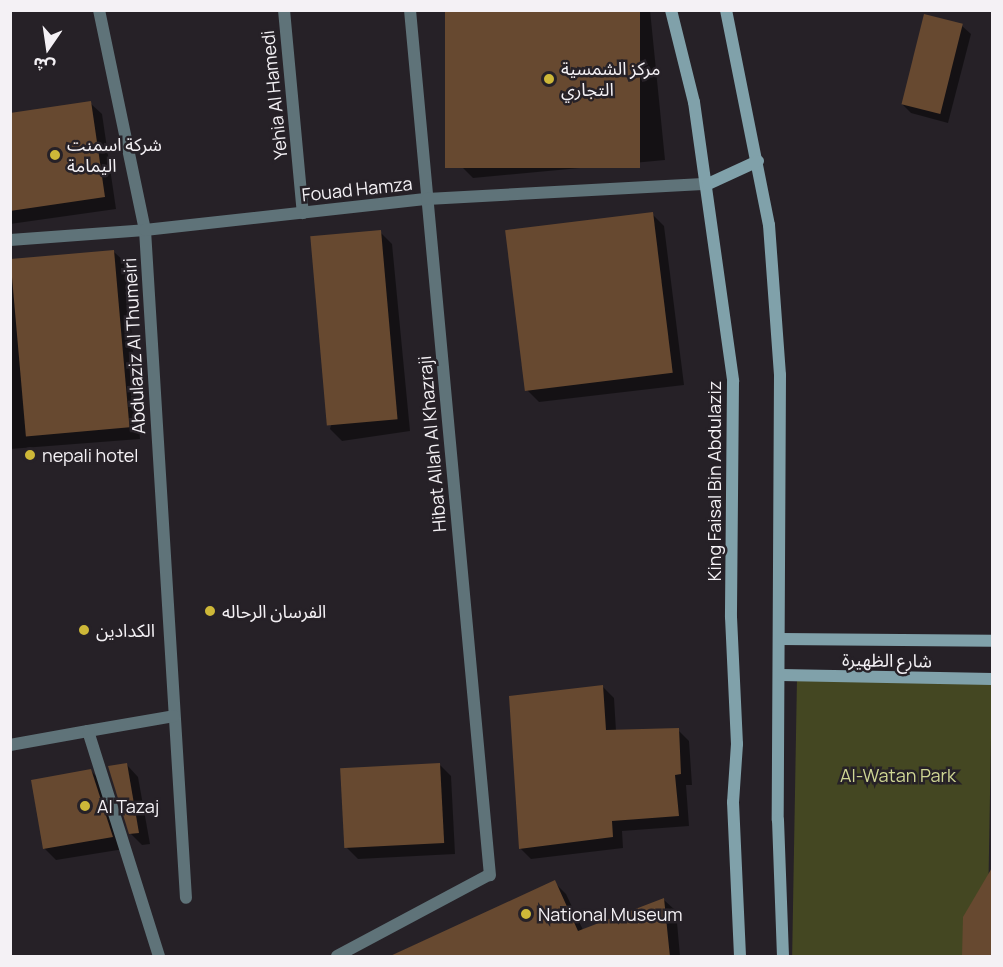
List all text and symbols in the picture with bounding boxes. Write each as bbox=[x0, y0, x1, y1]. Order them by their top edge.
north arrow bbox=[18, 18, 78, 78]
street label: Yehia Al Hamedi bbox=[256, 29, 292, 161]
text: ش bbox=[31, 52, 57, 79]
place label: مركز الشمسية التجاري bbox=[561, 58, 660, 100]
marker: مركز الشمسية التجاري bbox=[542, 72, 556, 86]
place label: شركة اسمنت اليمامة bbox=[67, 134, 162, 176]
marker: شركة اسمنت اليمامة bbox=[48, 148, 62, 162]
street label: Fouad Hamza bbox=[301, 172, 413, 206]
street label: Abdulaziz Al Thumeiri bbox=[119, 257, 149, 435]
street label: Hibat Allah Al Khazraji bbox=[414, 355, 450, 533]
street label: King Faisal Bin Abdulaziz bbox=[703, 381, 725, 581]
place label: nepali hotel bbox=[42, 444, 138, 466]
marker: nepali hotel bbox=[23, 448, 37, 462]
place label: الفرسان الرحاله bbox=[222, 600, 326, 622]
marker: الفرسان الرحاله bbox=[203, 604, 217, 618]
place label: الكدادين bbox=[96, 619, 155, 641]
marker: الكدادين bbox=[77, 623, 91, 637]
street label: شارع الظهيرة bbox=[842, 648, 932, 672]
park label: Al-Watan Park bbox=[840, 764, 956, 786]
place label: Al Tazaj bbox=[97, 795, 159, 817]
marker: Al Tazaj bbox=[78, 799, 92, 813]
place label: National Museum bbox=[538, 903, 683, 925]
marker: National Museum bbox=[519, 907, 533, 921]

